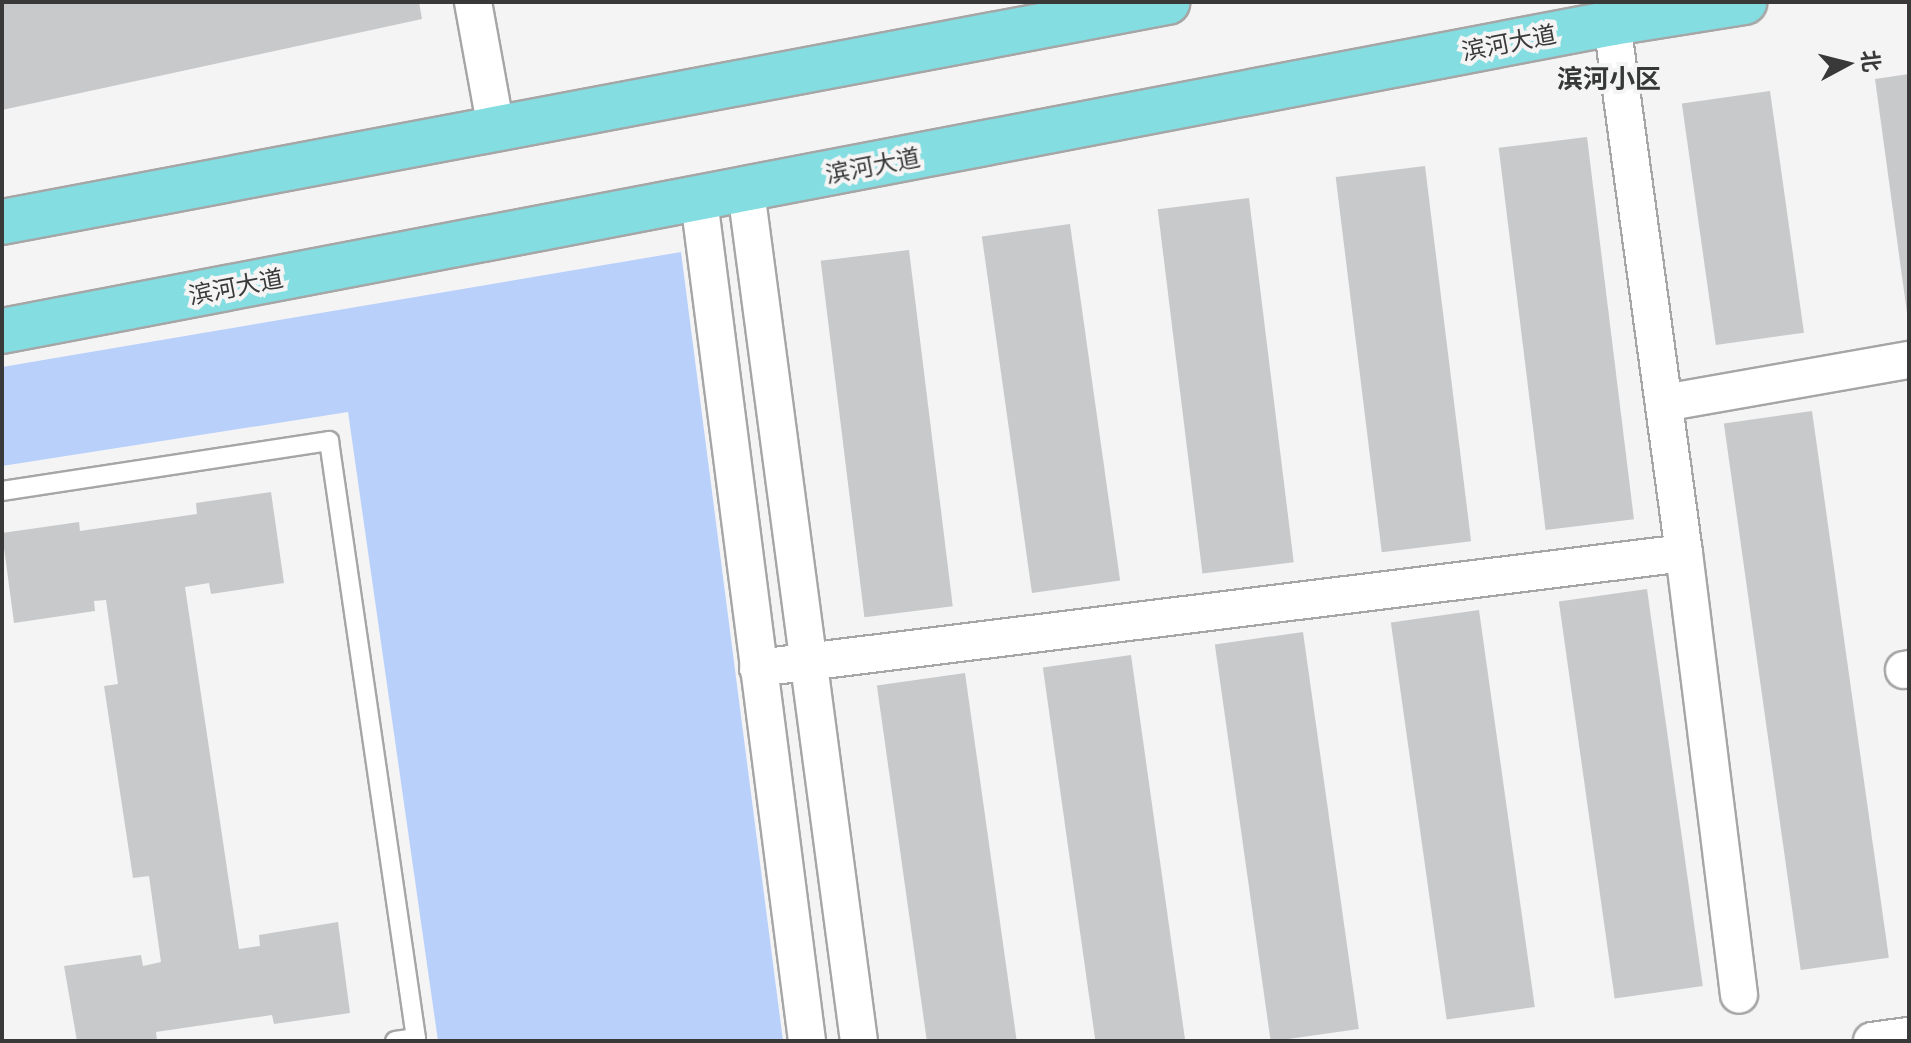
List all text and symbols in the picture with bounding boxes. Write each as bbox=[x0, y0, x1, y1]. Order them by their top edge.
street label: 滨河大道 bbox=[1459, 20, 1559, 66]
north arrow bbox=[1807, 24, 1887, 104]
text: 北 bbox=[1857, 49, 1885, 74]
district label: 滨河小区 bbox=[1557, 63, 1661, 95]
street label: 滨河大道 bbox=[823, 143, 923, 189]
street label: 滨河大道 bbox=[186, 264, 286, 310]

